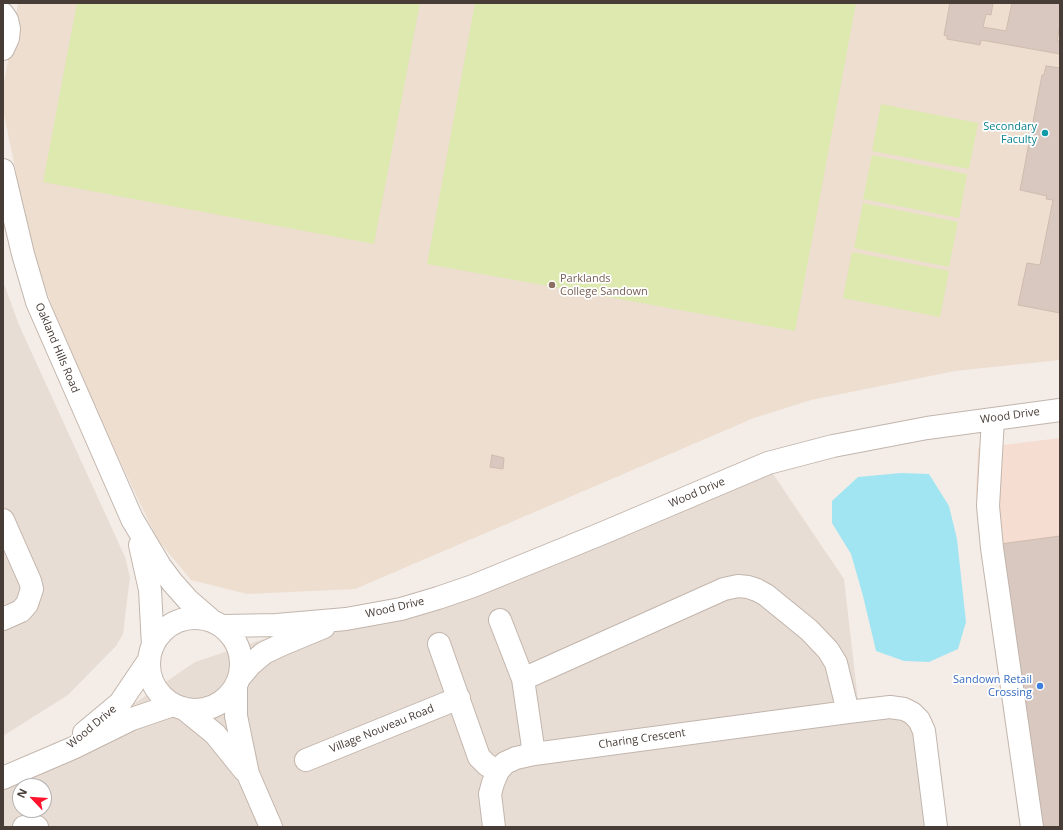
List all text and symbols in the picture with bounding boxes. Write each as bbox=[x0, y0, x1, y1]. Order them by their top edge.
place label: Secondary Faculty bbox=[983, 120, 1037, 146]
marker: Secondary Faculty bbox=[1040, 128, 1050, 138]
place label: Parklands College Sandown bbox=[560, 272, 648, 298]
marker: Parklands College Sandown bbox=[547, 280, 557, 290]
street label: Oakland Hills Road bbox=[32, 301, 82, 395]
street label: Wood Drive bbox=[979, 405, 1041, 427]
street label: Wood Drive bbox=[667, 475, 727, 511]
street label: Wood Drive bbox=[364, 595, 426, 621]
place label: Sandown Retail Crossing bbox=[953, 673, 1032, 699]
marker: Sandown Retail Crossing bbox=[1035, 681, 1045, 691]
street label: Village Nouveau Road bbox=[328, 702, 436, 756]
street label: Wood Drive bbox=[65, 703, 119, 751]
street label: Charing Crescent bbox=[598, 726, 686, 752]
north arrow bbox=[12, 778, 52, 818]
text: N bbox=[13, 786, 30, 800]

